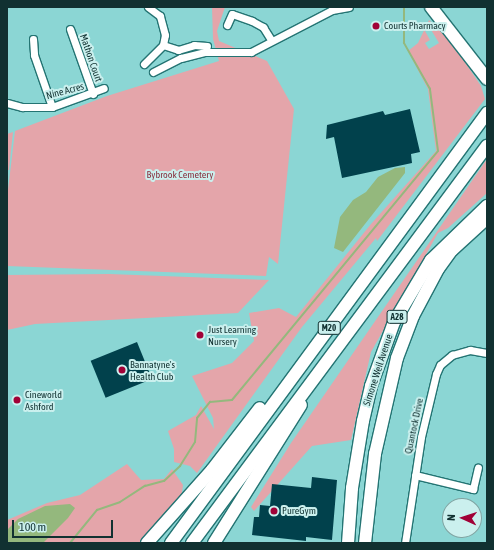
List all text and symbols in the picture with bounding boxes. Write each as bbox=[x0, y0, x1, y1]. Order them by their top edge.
place label: Courts Pharmacy bbox=[384, 20, 446, 32]
marker: Courts Pharmacy bbox=[371, 21, 381, 31]
street label: Mathon Court bbox=[77, 33, 105, 83]
street label: Nine Acres bbox=[45, 80, 85, 102]
park label: Bybrook Cemetery bbox=[147, 169, 213, 181]
road number: A28 bbox=[386, 310, 408, 324]
road number: M20 bbox=[317, 321, 341, 335]
place label: Just Learning Nursery bbox=[208, 323, 256, 346]
marker: Just Learning Nursery bbox=[195, 330, 205, 340]
street label: Simone Weil Avenue bbox=[361, 333, 395, 407]
place label: Bannatyne's Health Club bbox=[130, 358, 175, 382]
marker: Bannatyne's Health Club bbox=[117, 365, 127, 375]
place label: Cineworld Ashford bbox=[25, 388, 62, 412]
marker: Cineworld Ashford bbox=[12, 395, 22, 405]
street label: Quantock Drive bbox=[402, 397, 426, 455]
north arrow bbox=[442, 498, 482, 538]
place label: PureGym bbox=[282, 505, 316, 517]
marker: PureGym bbox=[269, 506, 279, 516]
scale bar bbox=[14, 512, 115, 538]
text: N bbox=[445, 514, 457, 521]
text: 100 m bbox=[19, 520, 46, 534]

